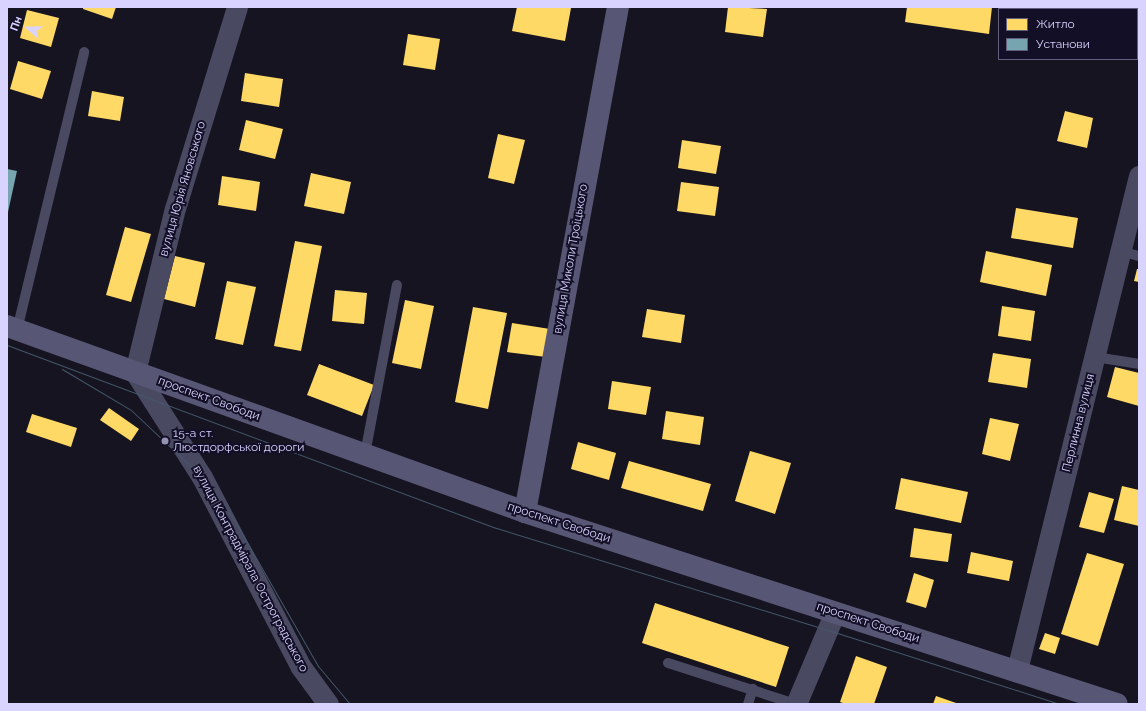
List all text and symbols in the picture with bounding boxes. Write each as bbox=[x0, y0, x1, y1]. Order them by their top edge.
north arrow bbox=[8, 8, 48, 48]
legend bbox=[998, 8, 1138, 60]
text: Пн bbox=[8, 15, 25, 33]
text: Житло bbox=[1036, 17, 1075, 31]
text: Установи bbox=[1036, 37, 1090, 51]
street label: вулиця Юрія Яновського bbox=[157, 120, 209, 258]
street label: вулиця Миколи Троїцького bbox=[551, 183, 591, 335]
street label: Перлинна вулиця bbox=[1060, 372, 1098, 474]
street label: проспект Свободи bbox=[156, 374, 262, 424]
place label: 15-а ст. Люстдорфської дороги bbox=[173, 427, 304, 455]
marker: 15-а ст. Люстдорфської дороги bbox=[160, 436, 170, 446]
street label: вулиця Контрадмірала Остроградського bbox=[189, 463, 311, 675]
street label: проспект Свободи bbox=[506, 500, 612, 546]
street label: проспект Свободи bbox=[815, 600, 921, 646]

